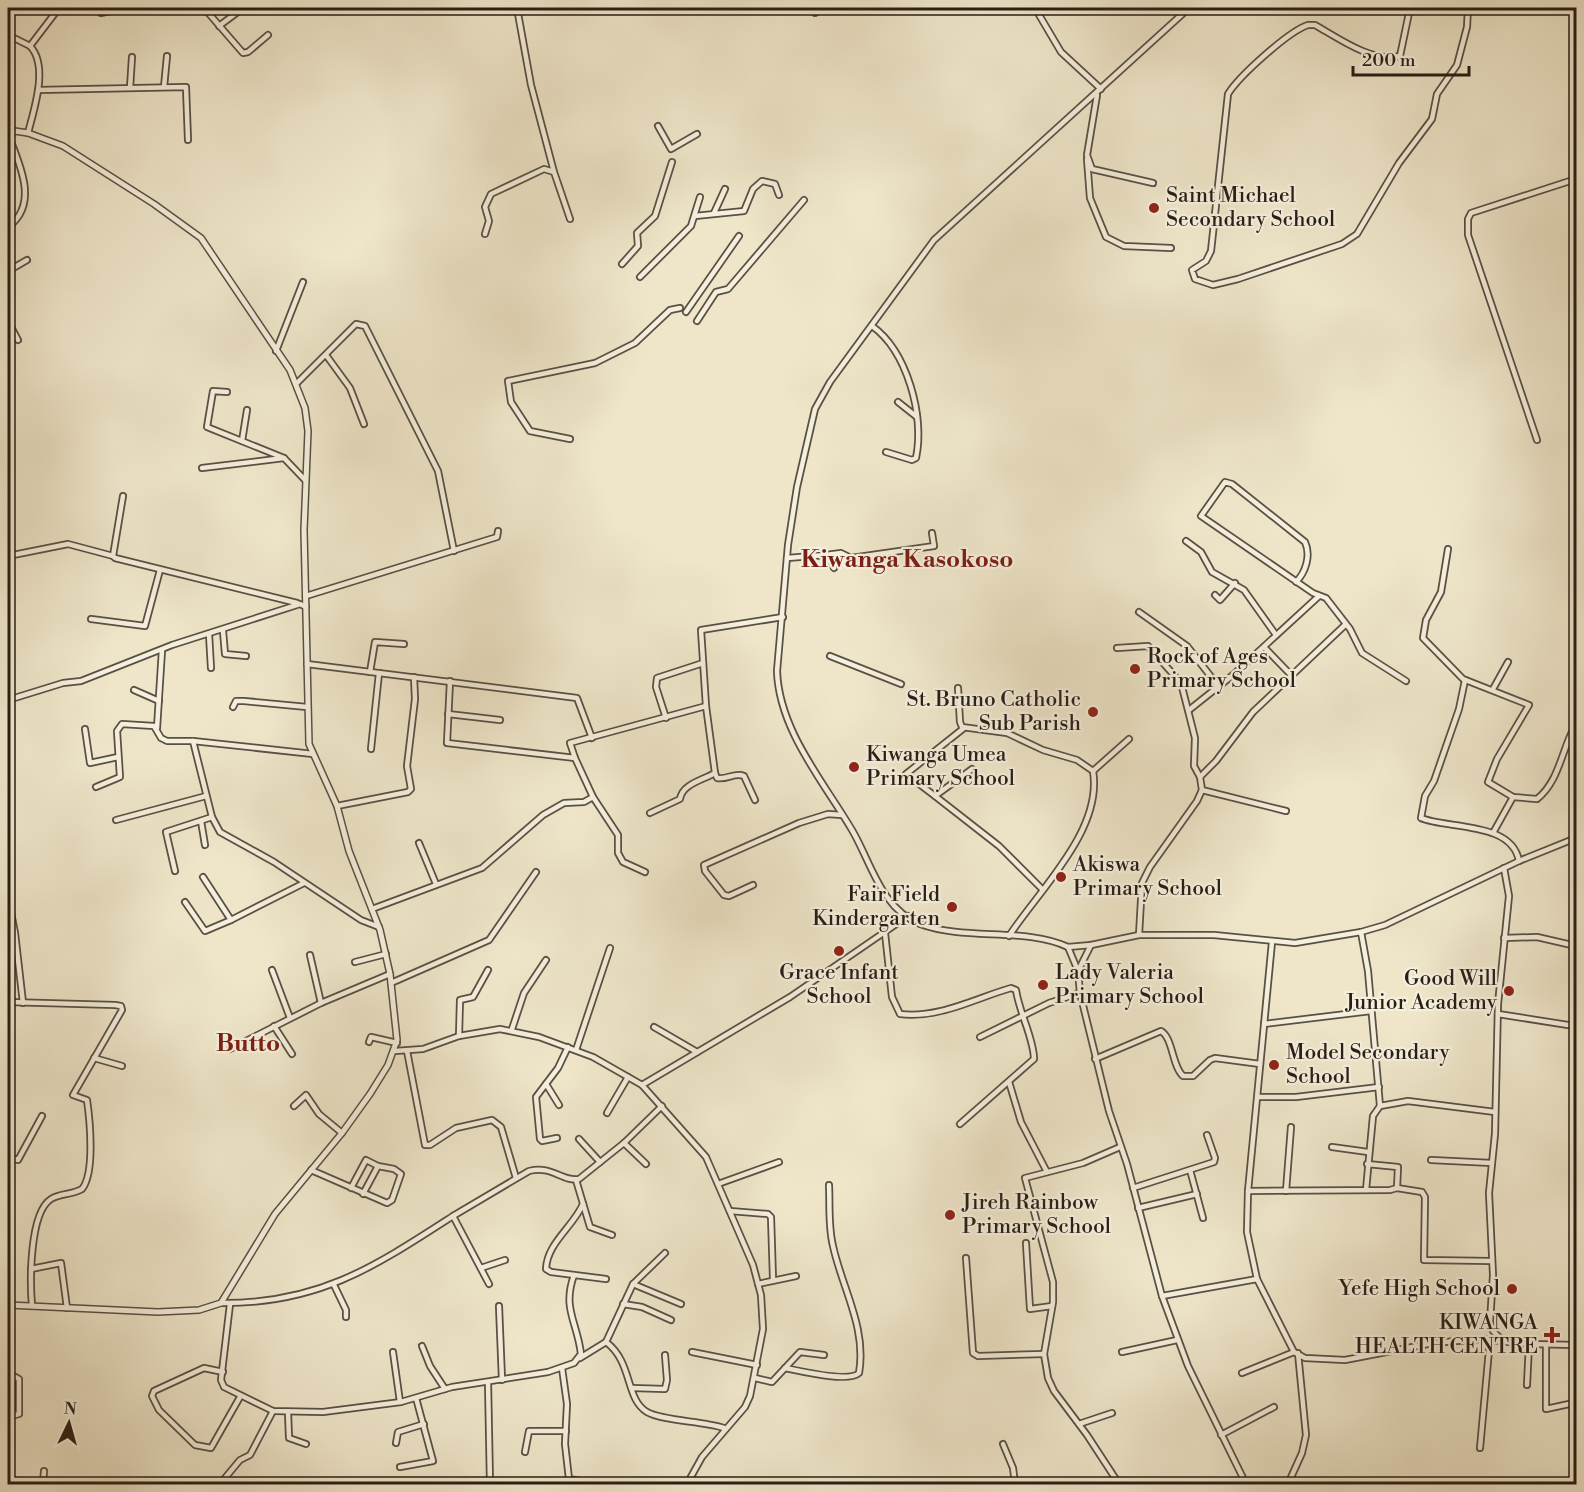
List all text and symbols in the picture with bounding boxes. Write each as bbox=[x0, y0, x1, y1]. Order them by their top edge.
scale bar bbox=[1353, 39, 1468, 77]
text: 200 m bbox=[1362, 49, 1416, 72]
place label: Saint Michael Secondary School bbox=[1166, 183, 1335, 233]
marker: Saint Michael Secondary School bbox=[1147, 201, 1161, 215]
district label: Kiwanga Kasokoso bbox=[801, 545, 1013, 575]
place label: Rock of Ages Primary School bbox=[1147, 644, 1296, 694]
marker: Rock of Ages Primary School bbox=[1128, 662, 1142, 676]
place label: St. Bruno Catholic Sub Parish bbox=[907, 687, 1081, 737]
marker: St. Bruno Catholic Sub Parish bbox=[1086, 705, 1100, 719]
place label: Kiwanga Umea Primary School bbox=[866, 742, 1015, 792]
marker: Kiwanga Umea Primary School bbox=[847, 760, 861, 774]
place label: Akiswa Primary School bbox=[1072, 852, 1222, 902]
marker: Akiswa Primary School bbox=[1054, 870, 1068, 884]
place label: Fair Field Kindergarten bbox=[812, 882, 940, 932]
marker: Fair Field Kindergarten bbox=[945, 900, 959, 914]
marker: Grace Infant School bbox=[832, 944, 846, 958]
place label: Grace Infant School bbox=[779, 960, 899, 1010]
place label: Lady Valeria Primary School bbox=[1055, 960, 1204, 1010]
place label: Good Will Junior Academy bbox=[1344, 966, 1498, 1016]
marker: Lady Valeria Primary School bbox=[1036, 978, 1050, 992]
marker: Good Will Junior Academy bbox=[1502, 984, 1516, 998]
district label: Butto bbox=[216, 1029, 280, 1059]
place label: Model Secondary School bbox=[1286, 1040, 1450, 1090]
marker: Model Secondary School bbox=[1267, 1058, 1281, 1072]
place label: Jireh Rainbow Primary School bbox=[961, 1190, 1111, 1240]
marker: Jireh Rainbow Primary School bbox=[943, 1208, 957, 1222]
place label: Yefe High School bbox=[1338, 1276, 1500, 1302]
marker: Yefe High School bbox=[1505, 1282, 1519, 1296]
place label: KIWANGA HEALTH CENTRE bbox=[1355, 1310, 1539, 1360]
marker: KIWANGA HEALTH CENTRE bbox=[1543, 1326, 1561, 1344]
north arrow bbox=[39, 1393, 99, 1453]
text: N bbox=[63, 1399, 78, 1420]

